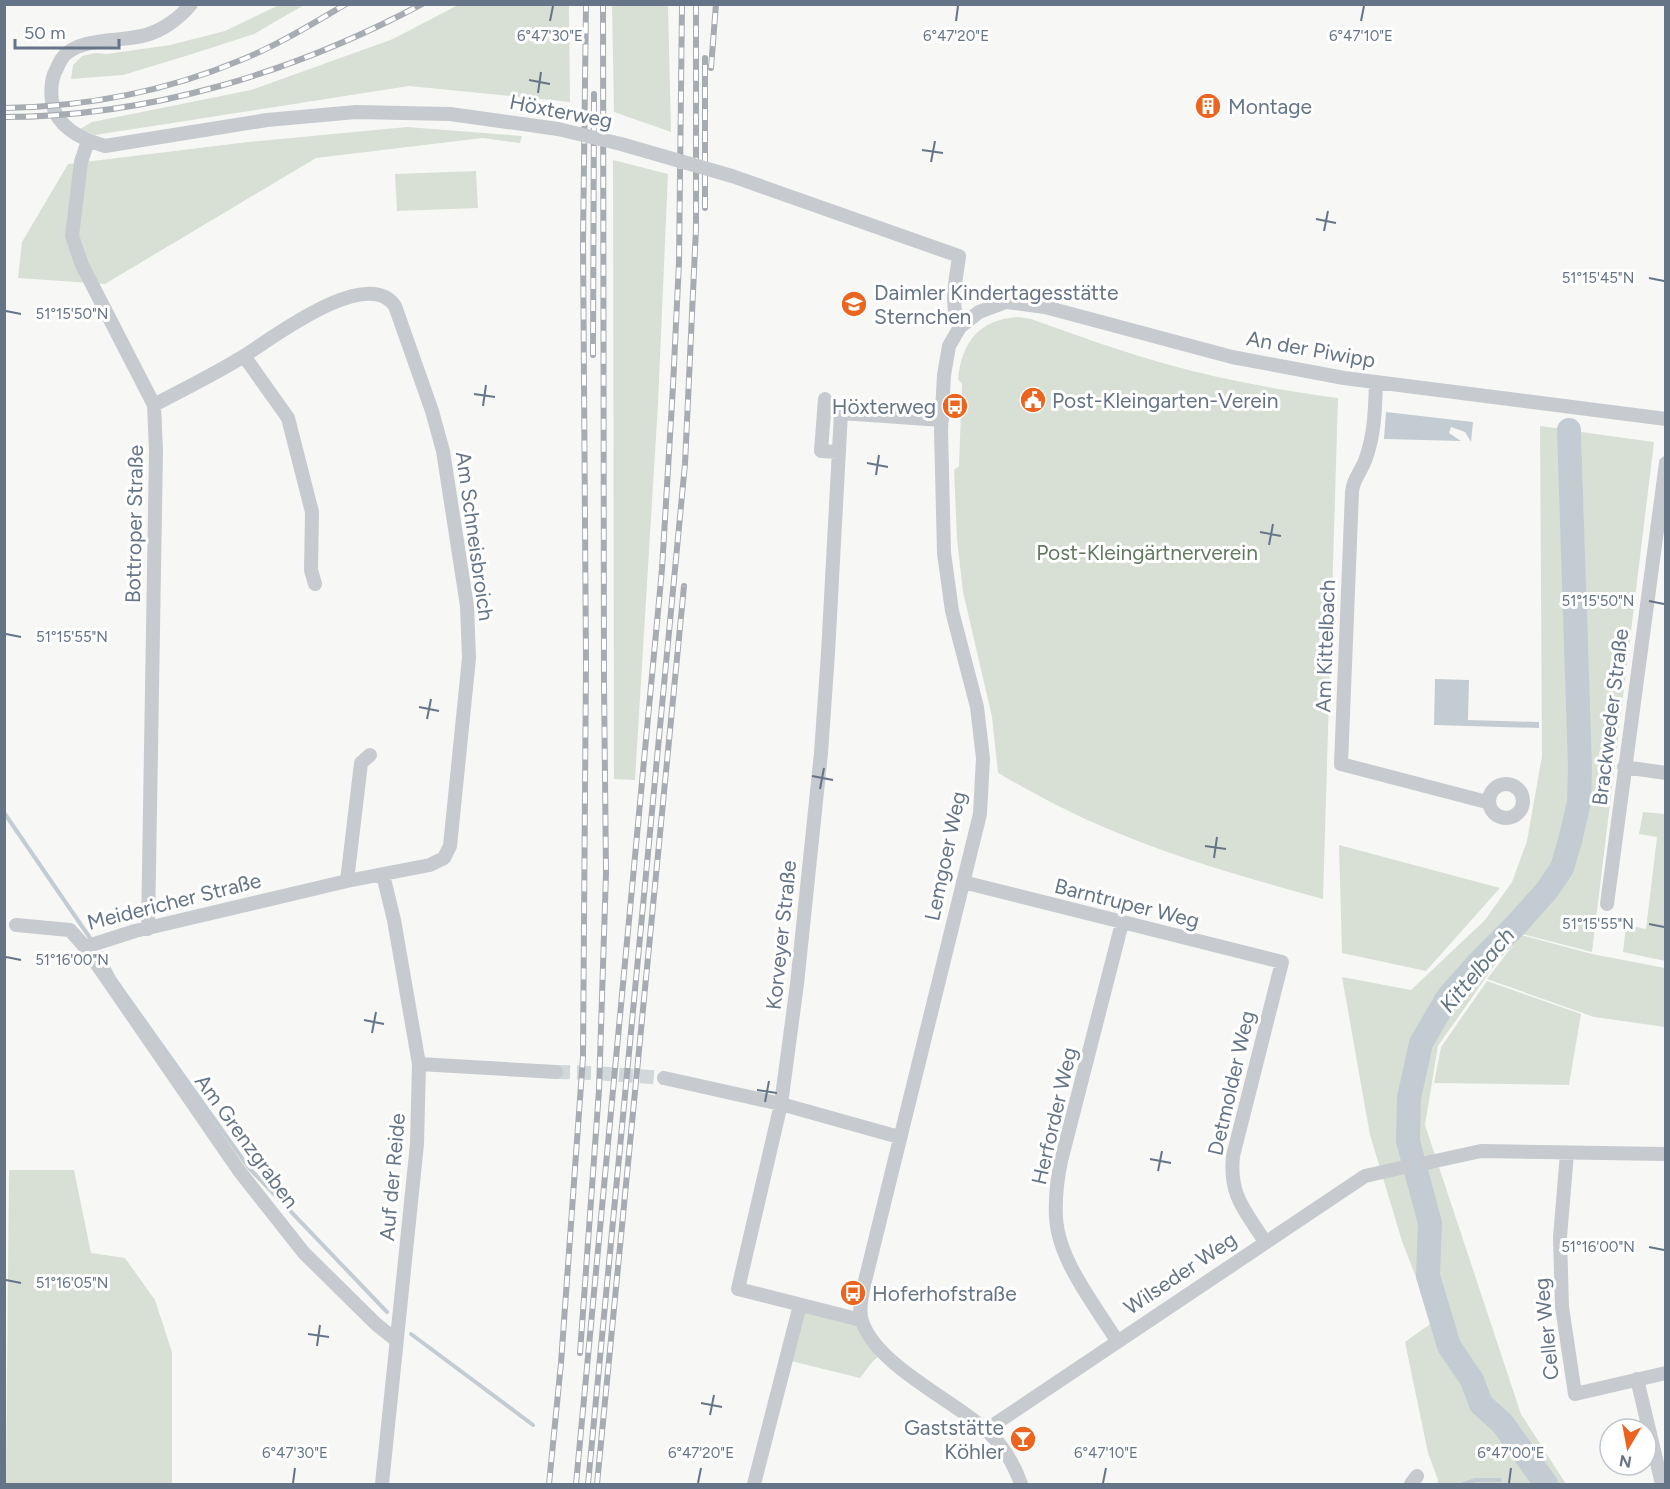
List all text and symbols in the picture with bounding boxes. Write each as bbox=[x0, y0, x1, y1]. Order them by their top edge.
scale bar bbox=[15, 12, 118, 50]
text: 50 m bbox=[24, 22, 66, 44]
text: 6°47'30"E bbox=[517, 27, 583, 45]
text: 6°47'20"E bbox=[923, 27, 989, 45]
text: 6°47'10"E bbox=[1329, 27, 1393, 45]
street label: Höxterweg bbox=[507, 89, 615, 133]
building icon: Montage bbox=[1193, 91, 1223, 121]
place label: Montage bbox=[1228, 94, 1312, 119]
text: 51°15'45"N bbox=[1562, 269, 1634, 287]
place label: Daimler Kindertagesstätte Sternchen bbox=[874, 280, 1118, 329]
school or university icon: Daimler Kindertagesstätte Sternchen bbox=[839, 289, 869, 319]
text: 51°15'50"N bbox=[36, 305, 108, 323]
street label: An der Piwipp bbox=[1245, 325, 1377, 373]
public building icon: Post-Kleingarten-Verein bbox=[1018, 385, 1048, 415]
place label: Post-Kleingarten-Verein bbox=[1052, 388, 1278, 413]
bus stop icon: Höxterweg bbox=[940, 391, 970, 421]
place label: Höxterweg bbox=[832, 394, 936, 419]
street label: Bottroper Straße bbox=[120, 445, 148, 603]
street label: Am Schneisbroich bbox=[451, 450, 499, 622]
park label: Post-Kleingärtnerverein bbox=[1036, 540, 1258, 565]
street label: Am Kittelbach bbox=[1310, 579, 1340, 713]
text: 51°15'50"N bbox=[1562, 592, 1634, 610]
street label: Brackweder Straße bbox=[1587, 627, 1633, 807]
text: 51°15'55"N bbox=[36, 628, 108, 646]
street label: Lemgoer Weg bbox=[919, 789, 971, 923]
street label: Korveyer Straße bbox=[761, 859, 801, 1011]
street label: Meidericher Straße bbox=[84, 867, 264, 935]
street label: Barntruper Weg bbox=[1052, 873, 1202, 933]
text: 51°15'55"N bbox=[1562, 915, 1634, 933]
water label: Kittelbach bbox=[1434, 922, 1520, 1018]
text: 51°16'00"N bbox=[35, 951, 109, 969]
street label: Detmolder Weg bbox=[1202, 1008, 1260, 1158]
street label: Herforder Weg bbox=[1026, 1045, 1082, 1187]
street label: Am Grenzgraben bbox=[190, 1069, 304, 1213]
street label: Auf der Reide bbox=[374, 1112, 410, 1242]
street label: Wilseder Weg bbox=[1119, 1226, 1241, 1320]
text: 51°16'00"N bbox=[1561, 1238, 1635, 1256]
text: 51°16'05"N bbox=[36, 1274, 108, 1292]
street label: Celler Weg bbox=[1528, 1277, 1564, 1381]
bus stop icon: Hoferhofstraße bbox=[838, 1278, 868, 1308]
place label: Hoferhofstraße bbox=[872, 1281, 1017, 1306]
place label: Gaststätte Köhler bbox=[904, 1415, 1004, 1464]
north arrow bbox=[1598, 1417, 1658, 1477]
bar icon: Gaststätte Köhler bbox=[1008, 1424, 1038, 1454]
text: 6°47'30"E bbox=[262, 1444, 328, 1462]
text: 6°47'20"E bbox=[668, 1444, 734, 1462]
text: 6°47'10"E bbox=[1074, 1444, 1138, 1462]
text: 6°47'00"E bbox=[1477, 1444, 1545, 1462]
text: N bbox=[1618, 1451, 1633, 1472]

